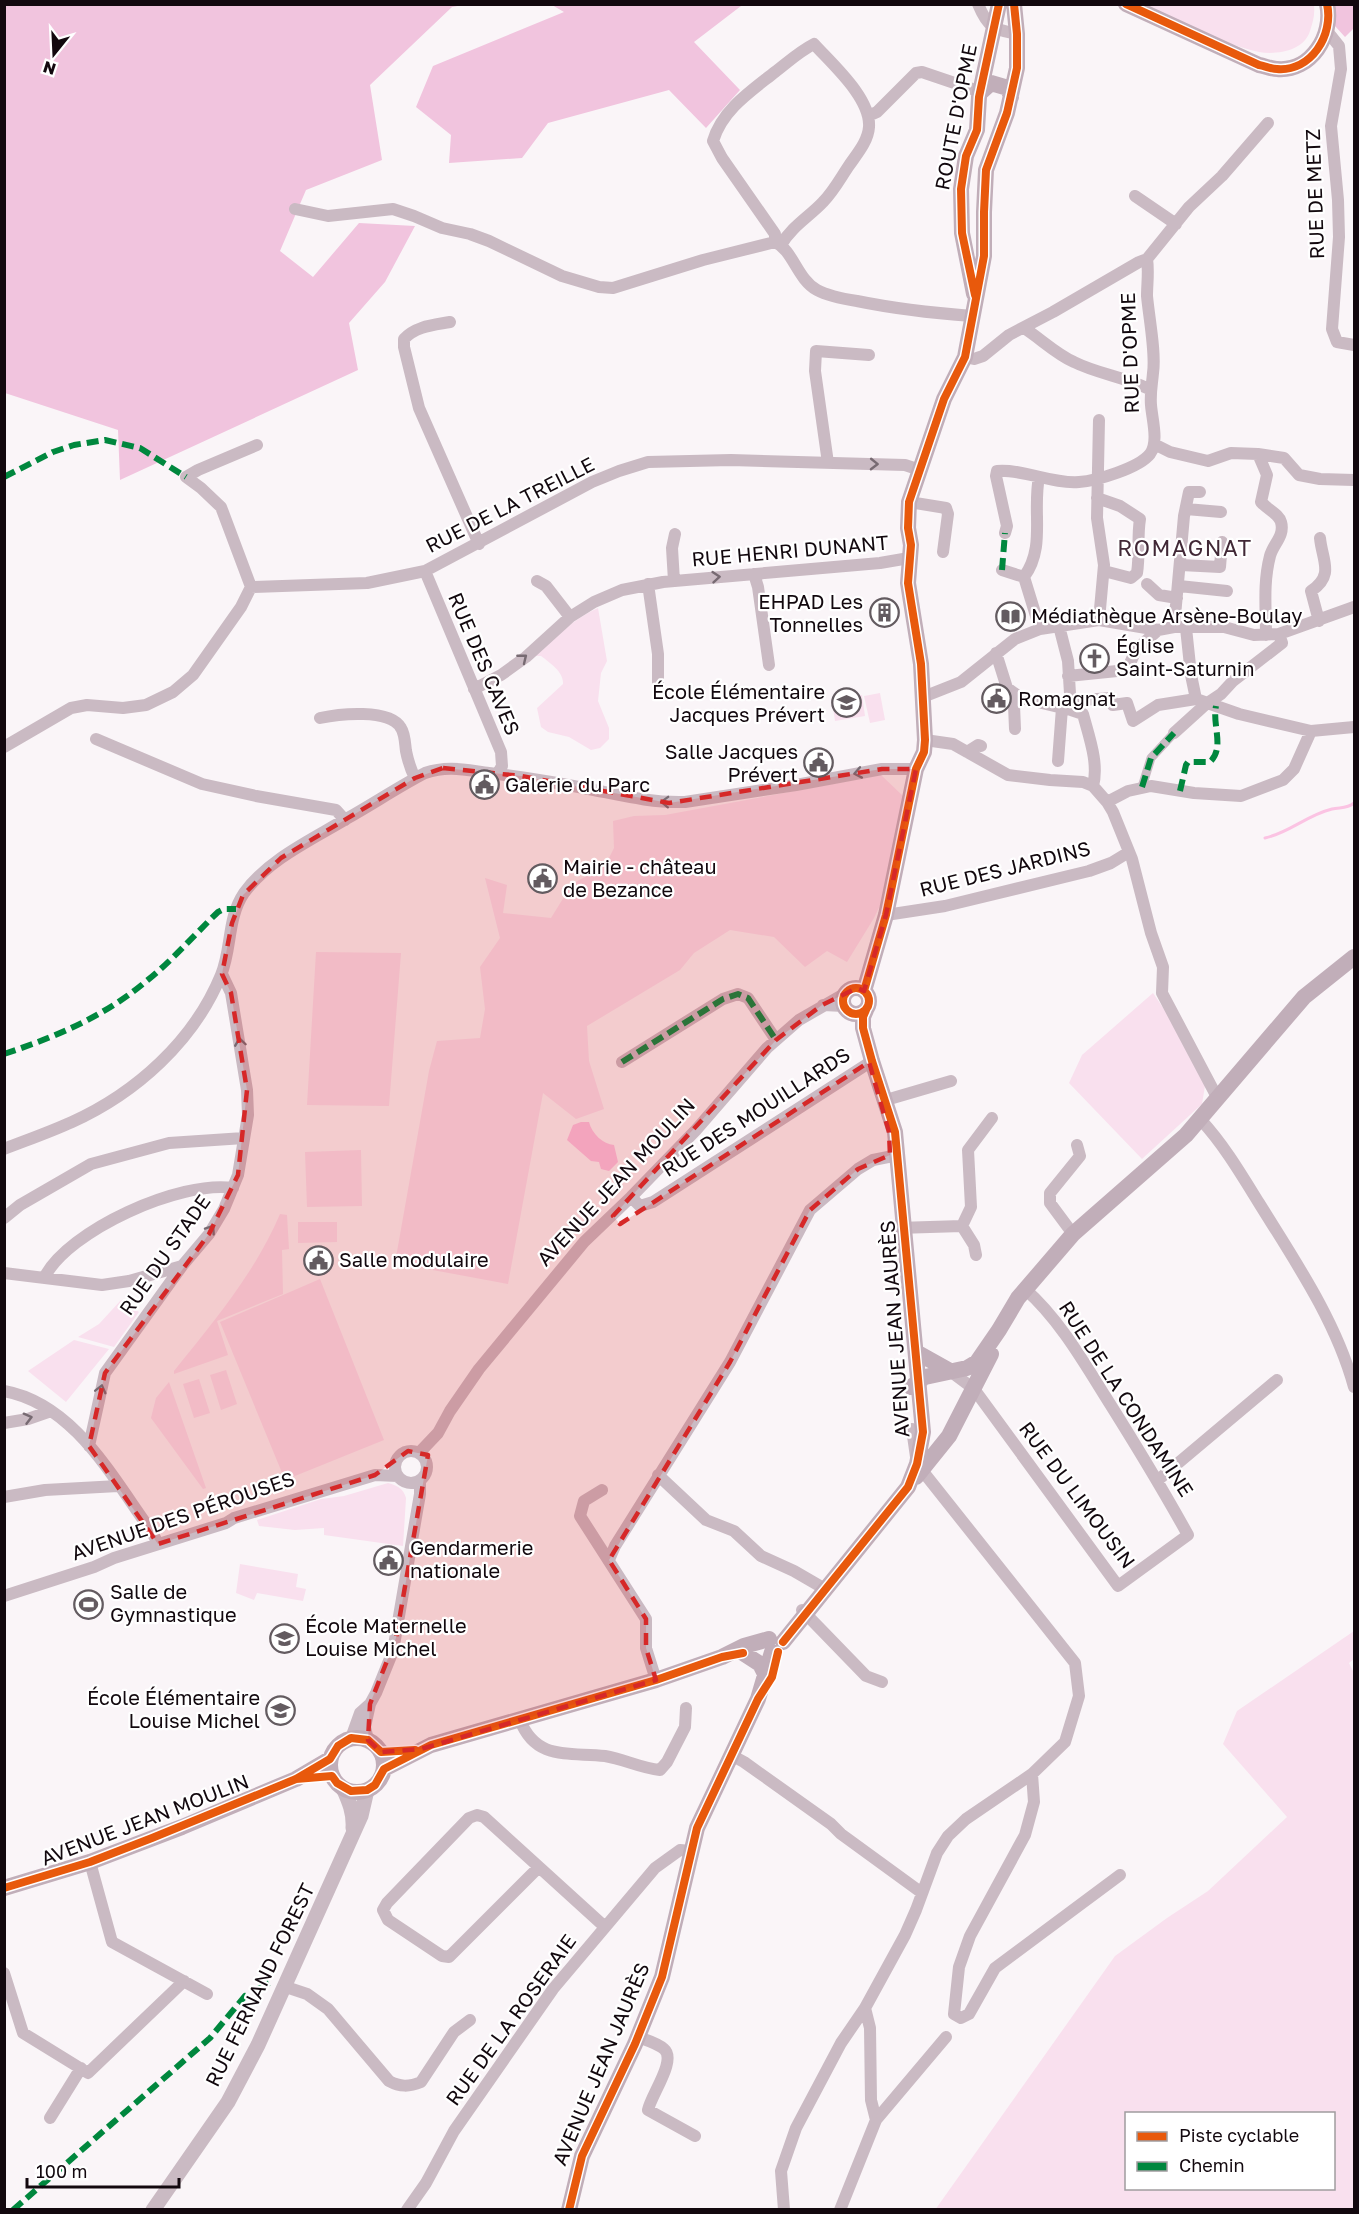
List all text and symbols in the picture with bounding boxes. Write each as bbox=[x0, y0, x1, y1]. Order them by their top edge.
north arrow bbox=[24, 24, 84, 84]
street label: ROUTE D'OPME bbox=[929, 42, 981, 192]
text: N bbox=[40, 57, 58, 80]
street label: RUE DE METZ bbox=[1300, 128, 1328, 260]
street label: RUE D'OPME bbox=[1115, 292, 1143, 414]
street label: RUE DE LA TREILLE bbox=[421, 451, 598, 557]
one-way arrow bbox=[870, 458, 879, 470]
street label: RUE HENRI DUNANT bbox=[691, 529, 889, 571]
district label: ROMAGNAT bbox=[1117, 534, 1253, 561]
one-way arrow bbox=[711, 571, 720, 584]
street label: RUE DES CAVES bbox=[444, 589, 526, 738]
place label: EHPAD Les Tonnelles bbox=[758, 589, 863, 636]
building icon: EHPAD Les Tonnelles bbox=[868, 597, 900, 629]
library icon: Médiathèque Arsène-Boulay bbox=[994, 600, 1026, 632]
place label: Médiathèque Arsène-Boulay bbox=[1031, 603, 1302, 627]
place label: Église Saint-Saturnin bbox=[1116, 633, 1255, 680]
church icon: Église Saint-Saturnin bbox=[1079, 642, 1111, 674]
one-way arrow bbox=[516, 654, 527, 665]
place label: École Élémentaire Jacques Prévert bbox=[652, 679, 825, 726]
public building icon: Romagnat bbox=[981, 683, 1013, 715]
place label: Romagnat bbox=[1018, 686, 1116, 710]
school or university icon: École Élémentaire Jacques Prévert bbox=[830, 687, 862, 719]
place label: Salle Jacques Prévert bbox=[665, 739, 798, 786]
public building icon: Salle Jacques Prévert bbox=[803, 747, 835, 779]
one-way arrow bbox=[853, 766, 863, 779]
public building icon: Galerie du Parc bbox=[468, 769, 500, 801]
place label: Galerie du Parc bbox=[505, 772, 650, 796]
one-way arrow bbox=[661, 796, 670, 809]
street label: RUE DES JARDINS bbox=[917, 835, 1093, 901]
place label: Mairie - château de Bezance bbox=[563, 854, 717, 901]
public building icon: Mairie - château de Bezance bbox=[526, 862, 558, 894]
one-way arrow bbox=[235, 1038, 247, 1047]
street label: RUE DES MOUILLARDS bbox=[657, 1041, 854, 1181]
street label: AVENUE JEAN MOULIN bbox=[531, 1092, 699, 1270]
street label: RUE DU STADE bbox=[114, 1189, 215, 1319]
street label: AVENUE JEAN JAURÈS bbox=[874, 1220, 914, 1438]
one-way arrow bbox=[204, 1225, 215, 1236]
public building icon: Salle modulaire bbox=[302, 1244, 334, 1276]
place label: Salle modulaire bbox=[339, 1247, 489, 1271]
street label: RUE DE LA CONDAMINE bbox=[1055, 1296, 1199, 1501]
one-way arrow bbox=[93, 1384, 106, 1394]
one-way arrow bbox=[22, 1413, 33, 1425]
street label: RUE DU LIMOUSIN bbox=[1015, 1416, 1141, 1572]
street label: AVENUE DES PÉROUSES bbox=[68, 1466, 297, 1565]
place label: Gendarmerie nationale bbox=[410, 1535, 533, 1582]
public building icon: Gendarmerie nationale bbox=[373, 1544, 405, 1576]
place label: Salle de Gymnastique bbox=[110, 1579, 237, 1626]
sports icon: Salle de Gymnastique bbox=[73, 1588, 105, 1620]
place label: École Maternelle Louise Michel bbox=[305, 1613, 467, 1660]
school or university icon: École Maternelle Louise Michel bbox=[268, 1622, 300, 1654]
place label: École Élémentaire Louise Michel bbox=[87, 1685, 260, 1732]
school or university icon: École Élémentaire Louise Michel bbox=[265, 1694, 297, 1726]
street label: AVENUE JEAN MOULIN bbox=[37, 1768, 252, 1870]
street label: RUE FERNAND FOREST bbox=[199, 1879, 319, 2090]
street label: RUE DE LA ROSERAIE bbox=[440, 1929, 580, 2110]
street label: AVENUE JEAN JAURÈS bbox=[547, 1959, 654, 2168]
legend bbox=[1125, 2112, 1335, 2190]
text: Piste cyclable bbox=[1179, 2124, 1299, 2146]
scale bar bbox=[27, 2151, 178, 2189]
text: Chemin bbox=[1179, 2154, 1245, 2176]
text: 100 m bbox=[36, 2160, 87, 2182]

